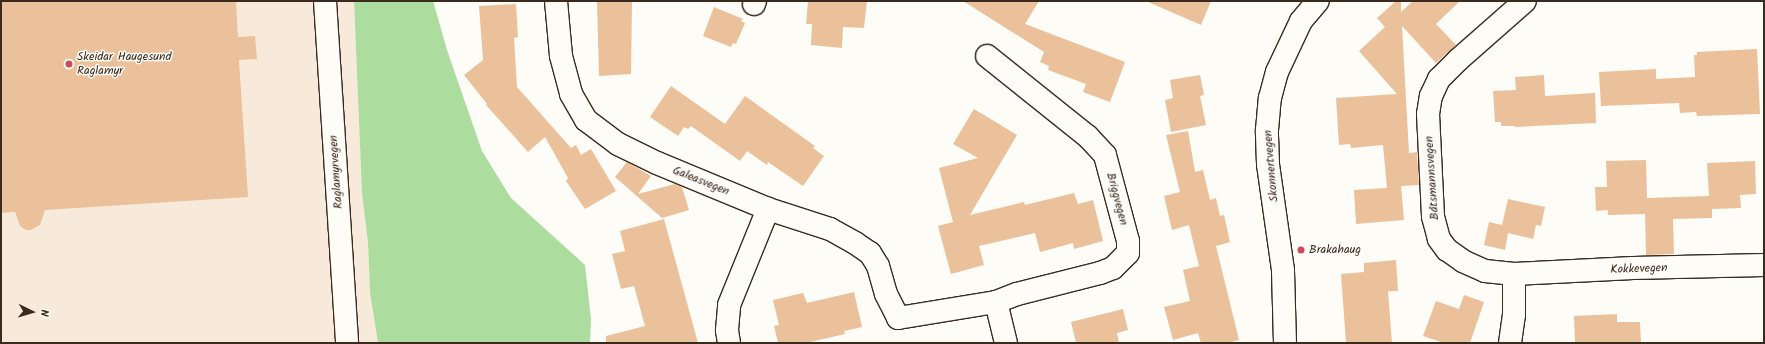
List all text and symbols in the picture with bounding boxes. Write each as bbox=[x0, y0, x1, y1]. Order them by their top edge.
place label: Skeidar Haugesund Raglamyr bbox=[77, 50, 171, 78]
marker: Skeidar Haugesund Raglamyr bbox=[64, 59, 74, 69]
street label: Skonnertvegen bbox=[1261, 129, 1281, 203]
street label: Raglamyrvegen bbox=[326, 135, 346, 209]
street label: Båtsmannsvegen bbox=[1422, 136, 1442, 220]
street label: Galeasvegen bbox=[670, 163, 732, 199]
street label: Briggvegen bbox=[1103, 171, 1131, 227]
place label: Brakahaug bbox=[1309, 243, 1361, 257]
marker: Brakahaug bbox=[1296, 245, 1306, 255]
street label: Kokkevegen bbox=[1610, 261, 1668, 277]
north arrow bbox=[12, 292, 52, 332]
text: N bbox=[35, 309, 53, 317]

